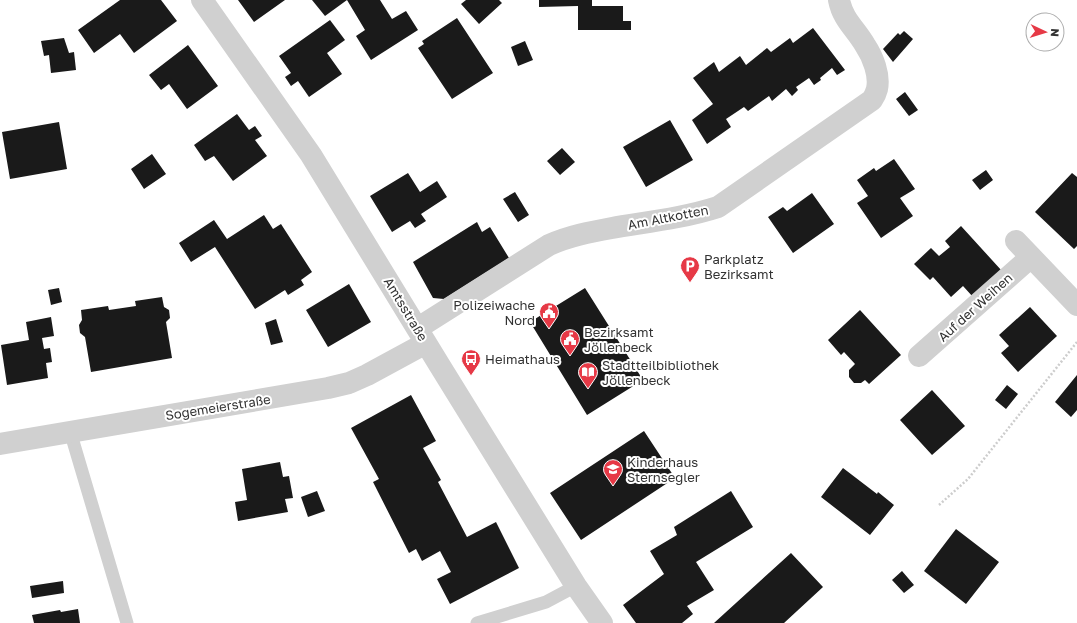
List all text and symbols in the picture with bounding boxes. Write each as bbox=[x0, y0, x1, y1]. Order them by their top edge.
north arrow bbox=[1025, 12, 1065, 52]
text: N bbox=[1049, 28, 1062, 37]
street label: Am Altkotten bbox=[626, 201, 710, 233]
place label: Parkplatz Bezirksamt bbox=[704, 251, 774, 282]
parking icon: Parkplatz Bezirksamt bbox=[679, 255, 701, 283]
street label: Auf der Weihen bbox=[934, 269, 1016, 345]
street label: Amtsstraße bbox=[381, 274, 431, 344]
place label: Polizeiwache Nord bbox=[453, 297, 535, 328]
public building icon: Polizeiwache Nord bbox=[538, 301, 560, 329]
place label: Bezirksamt Jöllenbeck bbox=[584, 324, 654, 355]
public building icon: Bezirksamt Jöllenbeck bbox=[559, 328, 581, 356]
bus stop icon: Heimathaus bbox=[460, 348, 482, 376]
place label: Heimathaus bbox=[485, 351, 560, 367]
place label: Stadtteilbibliothek Jöllenbeck bbox=[602, 357, 720, 388]
library icon: Stadtteilbibliothek Jöllenbeck bbox=[577, 361, 599, 389]
street label: Sogemeierstraße bbox=[164, 391, 272, 423]
place label: Kinderhaus Sternsegler bbox=[627, 454, 700, 485]
school or university icon: Kinderhaus Sternsegler bbox=[602, 458, 624, 486]

